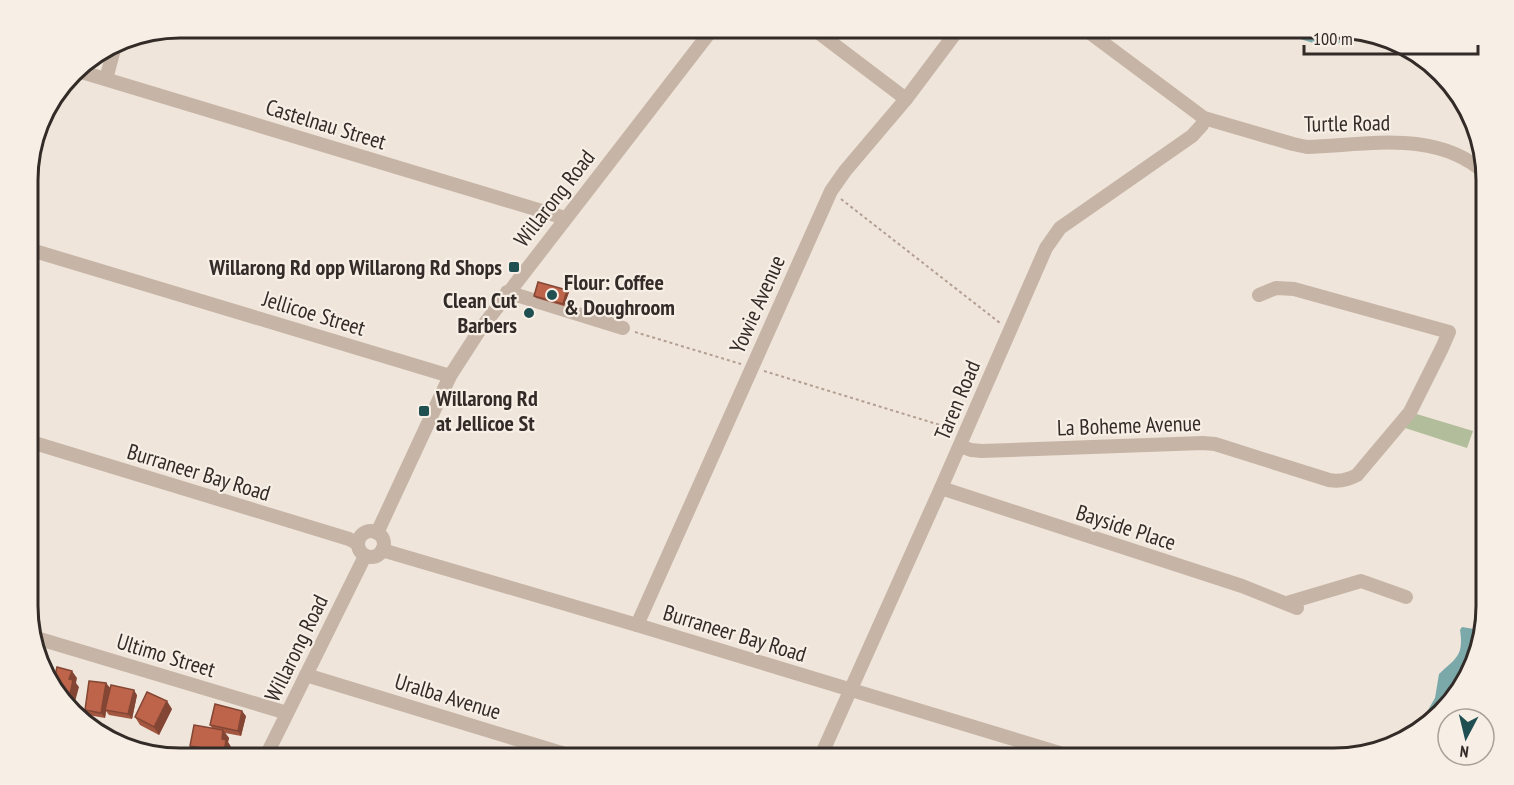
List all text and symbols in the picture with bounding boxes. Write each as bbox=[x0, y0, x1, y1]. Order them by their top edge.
scale bar bbox=[1304, 18, 1478, 56]
text: 100 m bbox=[1313, 27, 1353, 50]
street label: Castelnau Street bbox=[262, 92, 390, 156]
street label: Turtle Road bbox=[1303, 108, 1391, 138]
street label: Willarong Road bbox=[507, 144, 601, 252]
street label: Yowie Avenue bbox=[723, 251, 791, 357]
place label: Willarong Rd opp Willarong Rd Shops bbox=[208, 253, 502, 281]
marker: Willarong Rd opp Willarong Rd Shops bbox=[507, 260, 521, 274]
place label: Flour: Coffee & Doughroom bbox=[564, 268, 675, 321]
street label: Jellicoe Street bbox=[258, 284, 369, 342]
place label: Clean Cut Barbers bbox=[443, 286, 518, 339]
marker: Flour: Coffee & Doughroom bbox=[545, 288, 559, 302]
marker: Clean Cut Barbers bbox=[522, 306, 536, 320]
street label: Taren Road bbox=[928, 356, 986, 444]
place label: Willarong Rd at Jellicoe St bbox=[435, 384, 538, 437]
marker: Willarong Rd at Jellicoe St bbox=[417, 404, 431, 418]
street label: La Boheme Avenue bbox=[1057, 408, 1201, 442]
street label: Burraneer Bay Road bbox=[124, 437, 274, 507]
street label: Bayside Place bbox=[1073, 498, 1179, 556]
street label: Willarong Road bbox=[258, 590, 334, 706]
street label: Burraneer Bay Road bbox=[660, 598, 810, 668]
street label: Ultimo Street bbox=[113, 627, 219, 683]
street label: Uralba Avenue bbox=[392, 667, 504, 725]
north arrow bbox=[1436, 707, 1496, 767]
text: N bbox=[1459, 741, 1470, 762]

